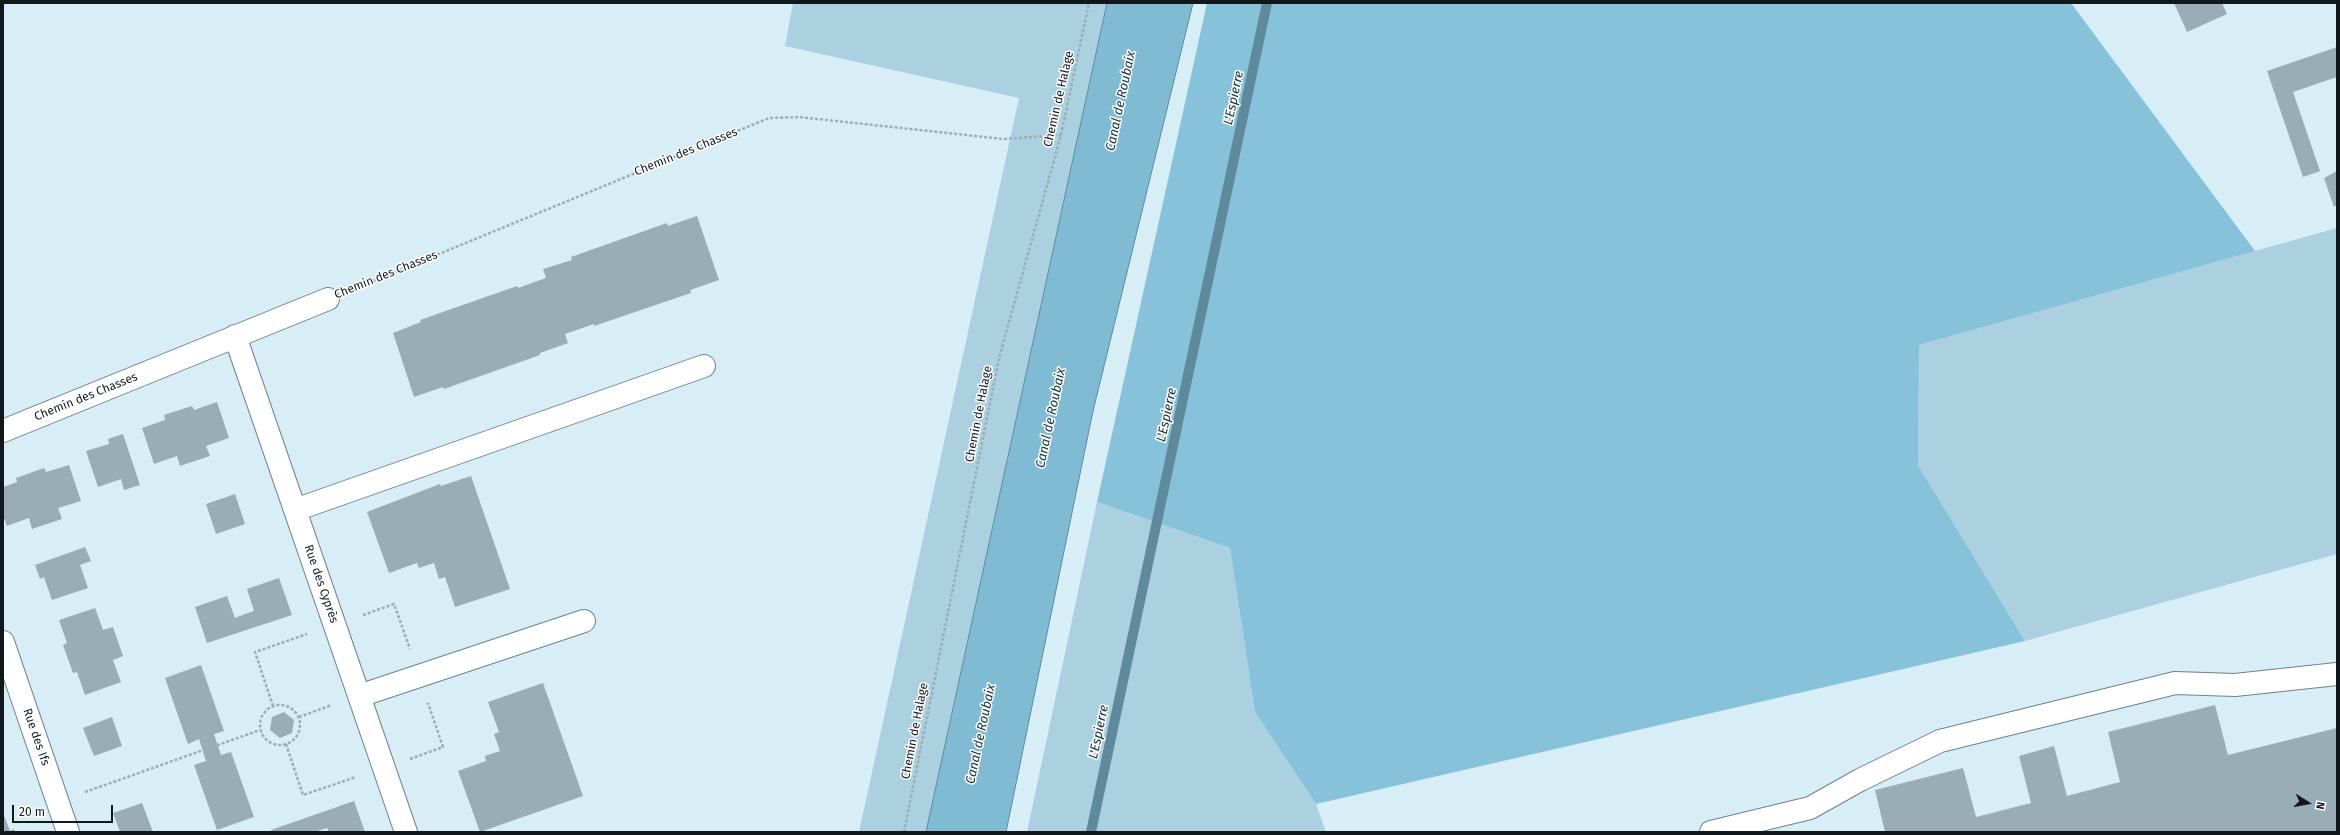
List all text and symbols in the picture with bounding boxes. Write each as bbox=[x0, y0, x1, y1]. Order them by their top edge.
street label: Chemin de Halage bbox=[1041, 50, 1077, 148]
water label: Canal de Roubaix bbox=[1103, 50, 1139, 152]
water label: L'Espierre bbox=[1221, 70, 1247, 126]
street label: Chemin des Chasses bbox=[632, 125, 740, 179]
street label: Chemin des Chasses bbox=[332, 248, 440, 302]
street label: Chemin de Halage bbox=[963, 365, 995, 463]
water label: Canal de Roubaix bbox=[1033, 367, 1069, 469]
street label: Chemin des Chasses bbox=[32, 370, 140, 424]
water label: L'Espierre bbox=[1154, 387, 1180, 443]
street label: Rue des Cyprès bbox=[301, 543, 341, 625]
street label: Chemin de Halage bbox=[899, 682, 931, 780]
water label: Canal de Roubaix bbox=[963, 683, 999, 785]
water label: L'Espierre bbox=[1086, 704, 1112, 760]
street label: Rue des Ifs bbox=[19, 706, 53, 768]
north arrow bbox=[2288, 783, 2328, 823]
scale bar bbox=[14, 797, 115, 823]
text: N bbox=[2313, 801, 2327, 810]
text: 20 m bbox=[19, 805, 45, 819]

